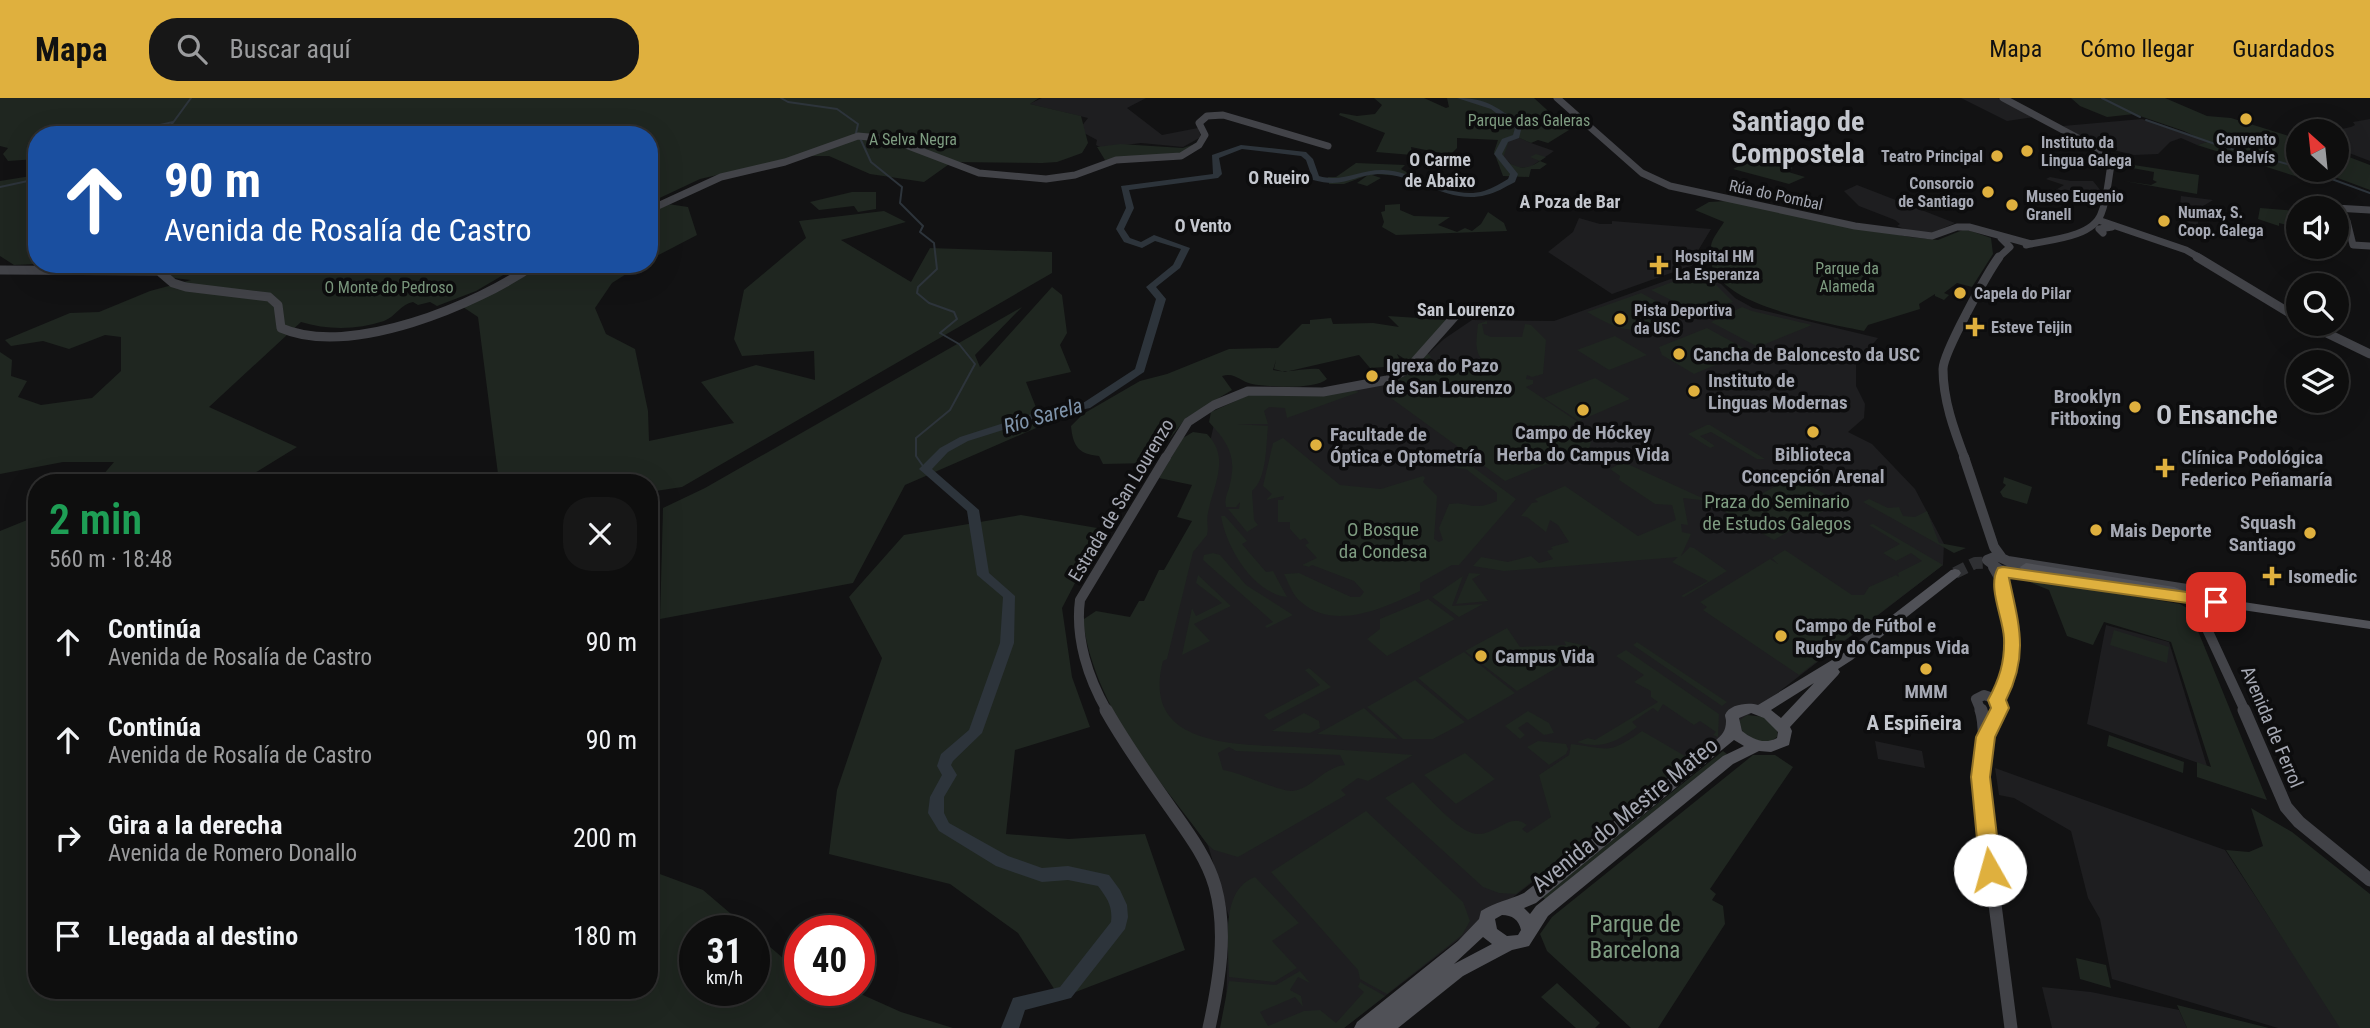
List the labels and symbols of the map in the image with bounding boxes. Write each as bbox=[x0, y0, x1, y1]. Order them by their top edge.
district label: Santiago de Compostela bbox=[1731, 105, 1865, 170]
park label: Parque das Galeras bbox=[1468, 111, 1590, 130]
marker: Convento de Belvís bbox=[2238, 111, 2254, 127]
north arrow bbox=[2286, 119, 2348, 182]
park label: A Selva Negra bbox=[869, 130, 957, 149]
place label: Convento de Belvís bbox=[2216, 130, 2276, 167]
place label: Instituto da Lingua Galega bbox=[2041, 133, 2132, 170]
marker: Instituto da Lingua Galega bbox=[2019, 143, 2035, 159]
place label: Teatro Principal bbox=[1881, 147, 1983, 166]
marker: Teatro Principal bbox=[1989, 148, 2005, 164]
district label: O Carme de Abaixo bbox=[1404, 149, 1476, 191]
district label: O Rueiro bbox=[1248, 167, 1310, 188]
place label: Consorcio de Santiago bbox=[1898, 174, 1974, 211]
street label: Rúa do Pombal bbox=[1727, 176, 1825, 214]
marker: Consorcio de Santiago bbox=[1980, 184, 1996, 200]
place label: Museo Eugenio Granell bbox=[2026, 187, 2124, 224]
district label: A Poza de Bar bbox=[1520, 191, 1620, 212]
marker: Museo Eugenio Granell bbox=[2004, 197, 2020, 213]
place label: Numax, S. Coop. Galega bbox=[2178, 203, 2264, 240]
marker: Numax, S. Coop. Galega bbox=[2156, 213, 2172, 229]
district label: O Vento bbox=[1175, 215, 1231, 236]
place label: Hospital HM La Esperanza bbox=[1675, 247, 1760, 284]
marker: Hospital HM La Esperanza bbox=[1649, 255, 1669, 275]
park label: Parque da Alameda bbox=[1815, 259, 1879, 296]
park label: O Monte do Pedroso bbox=[325, 278, 453, 297]
place label: Capela do Pilar bbox=[1974, 284, 2071, 303]
marker: Capela do Pilar bbox=[1952, 285, 1968, 301]
district label: San Lourenzo bbox=[1417, 299, 1515, 320]
place label: Pista Deportiva da USC bbox=[1634, 301, 1733, 338]
marker: Pista Deportiva da USC bbox=[1612, 311, 1628, 327]
marker: Esteve Teijin bbox=[1965, 317, 1985, 337]
place label: Esteve Teijin bbox=[1991, 318, 2072, 337]
place label: Cancha de Baloncesto da USC bbox=[1693, 343, 1920, 366]
marker: Cancha de Baloncesto da USC bbox=[1671, 346, 1687, 362]
place label: Igrexa do Pazo de San Lourenzo bbox=[1386, 354, 1512, 399]
marker: Igrexa do Pazo de San Lourenzo bbox=[1364, 368, 1380, 384]
place label: Instituto de Linguas Modernas bbox=[1708, 369, 1848, 414]
marker: Instituto de Linguas Modernas bbox=[1686, 383, 1702, 399]
place label: Brooklyn Fitboxing bbox=[2050, 385, 2121, 430]
water label: Río Sarela bbox=[1001, 393, 1085, 439]
marker: Brooklyn Fitboxing bbox=[2127, 399, 2143, 415]
district label: O Ensanche bbox=[2156, 400, 2278, 430]
marker: Campo de Hóckey Herba do Campus Vida bbox=[1575, 402, 1591, 418]
street label: Estrada de San Lourenzo bbox=[1063, 415, 1179, 585]
place label: Campo de Hóckey Herba do Campus Vida bbox=[1497, 421, 1669, 466]
place label: Facultade de Óptica e Optometría bbox=[1330, 423, 1482, 468]
marker: Biblioteca Concepción Arenal bbox=[1805, 424, 1821, 440]
marker: Facultade de Óptica e Optometría bbox=[1308, 437, 1324, 453]
place label: Biblioteca Concepción Arenal bbox=[1741, 443, 1885, 488]
place label: Clínica Podológica Federico Peñamaría bbox=[2181, 446, 2332, 491]
marker: Clínica Podológica Federico Peñamaría bbox=[2155, 458, 2175, 478]
park label: Praza do Seminario de Estudos Galegos bbox=[1703, 490, 1851, 535]
place label: Squash Santiago bbox=[2229, 511, 2296, 556]
park label: O Bosque da Condesa bbox=[1339, 518, 1427, 563]
place label: Mais Deporte bbox=[2110, 519, 2212, 542]
marker: Mais Deporte bbox=[2088, 522, 2104, 538]
marker: Squash Santiago bbox=[2302, 525, 2318, 541]
place label: Isomedic bbox=[2288, 565, 2358, 588]
marker: Isomedic bbox=[2262, 566, 2282, 586]
pin bbox=[2186, 572, 2246, 632]
place label: Campo de Fútbol e Rugby do Campus Vida bbox=[1795, 614, 1970, 659]
marker: Campo de Fútbol e Rugby do Campus Vida bbox=[1773, 628, 1789, 644]
place label: Campus Vida bbox=[1495, 645, 1595, 668]
marker: Campus Vida bbox=[1473, 648, 1489, 664]
marker: MMM bbox=[1918, 661, 1934, 677]
street label: Avenida de Ferrol bbox=[2236, 663, 2308, 791]
place label: MMM bbox=[1904, 680, 1948, 703]
district label: A Espiñeira bbox=[1866, 711, 1962, 735]
street label: Avenida do Mestre Mateo bbox=[1527, 732, 1723, 898]
position arrow bbox=[1953, 833, 2027, 907]
park label: Parque de Barcelona bbox=[1589, 911, 1681, 964]
speed limit sign: 40 bbox=[784, 915, 875, 1006]

